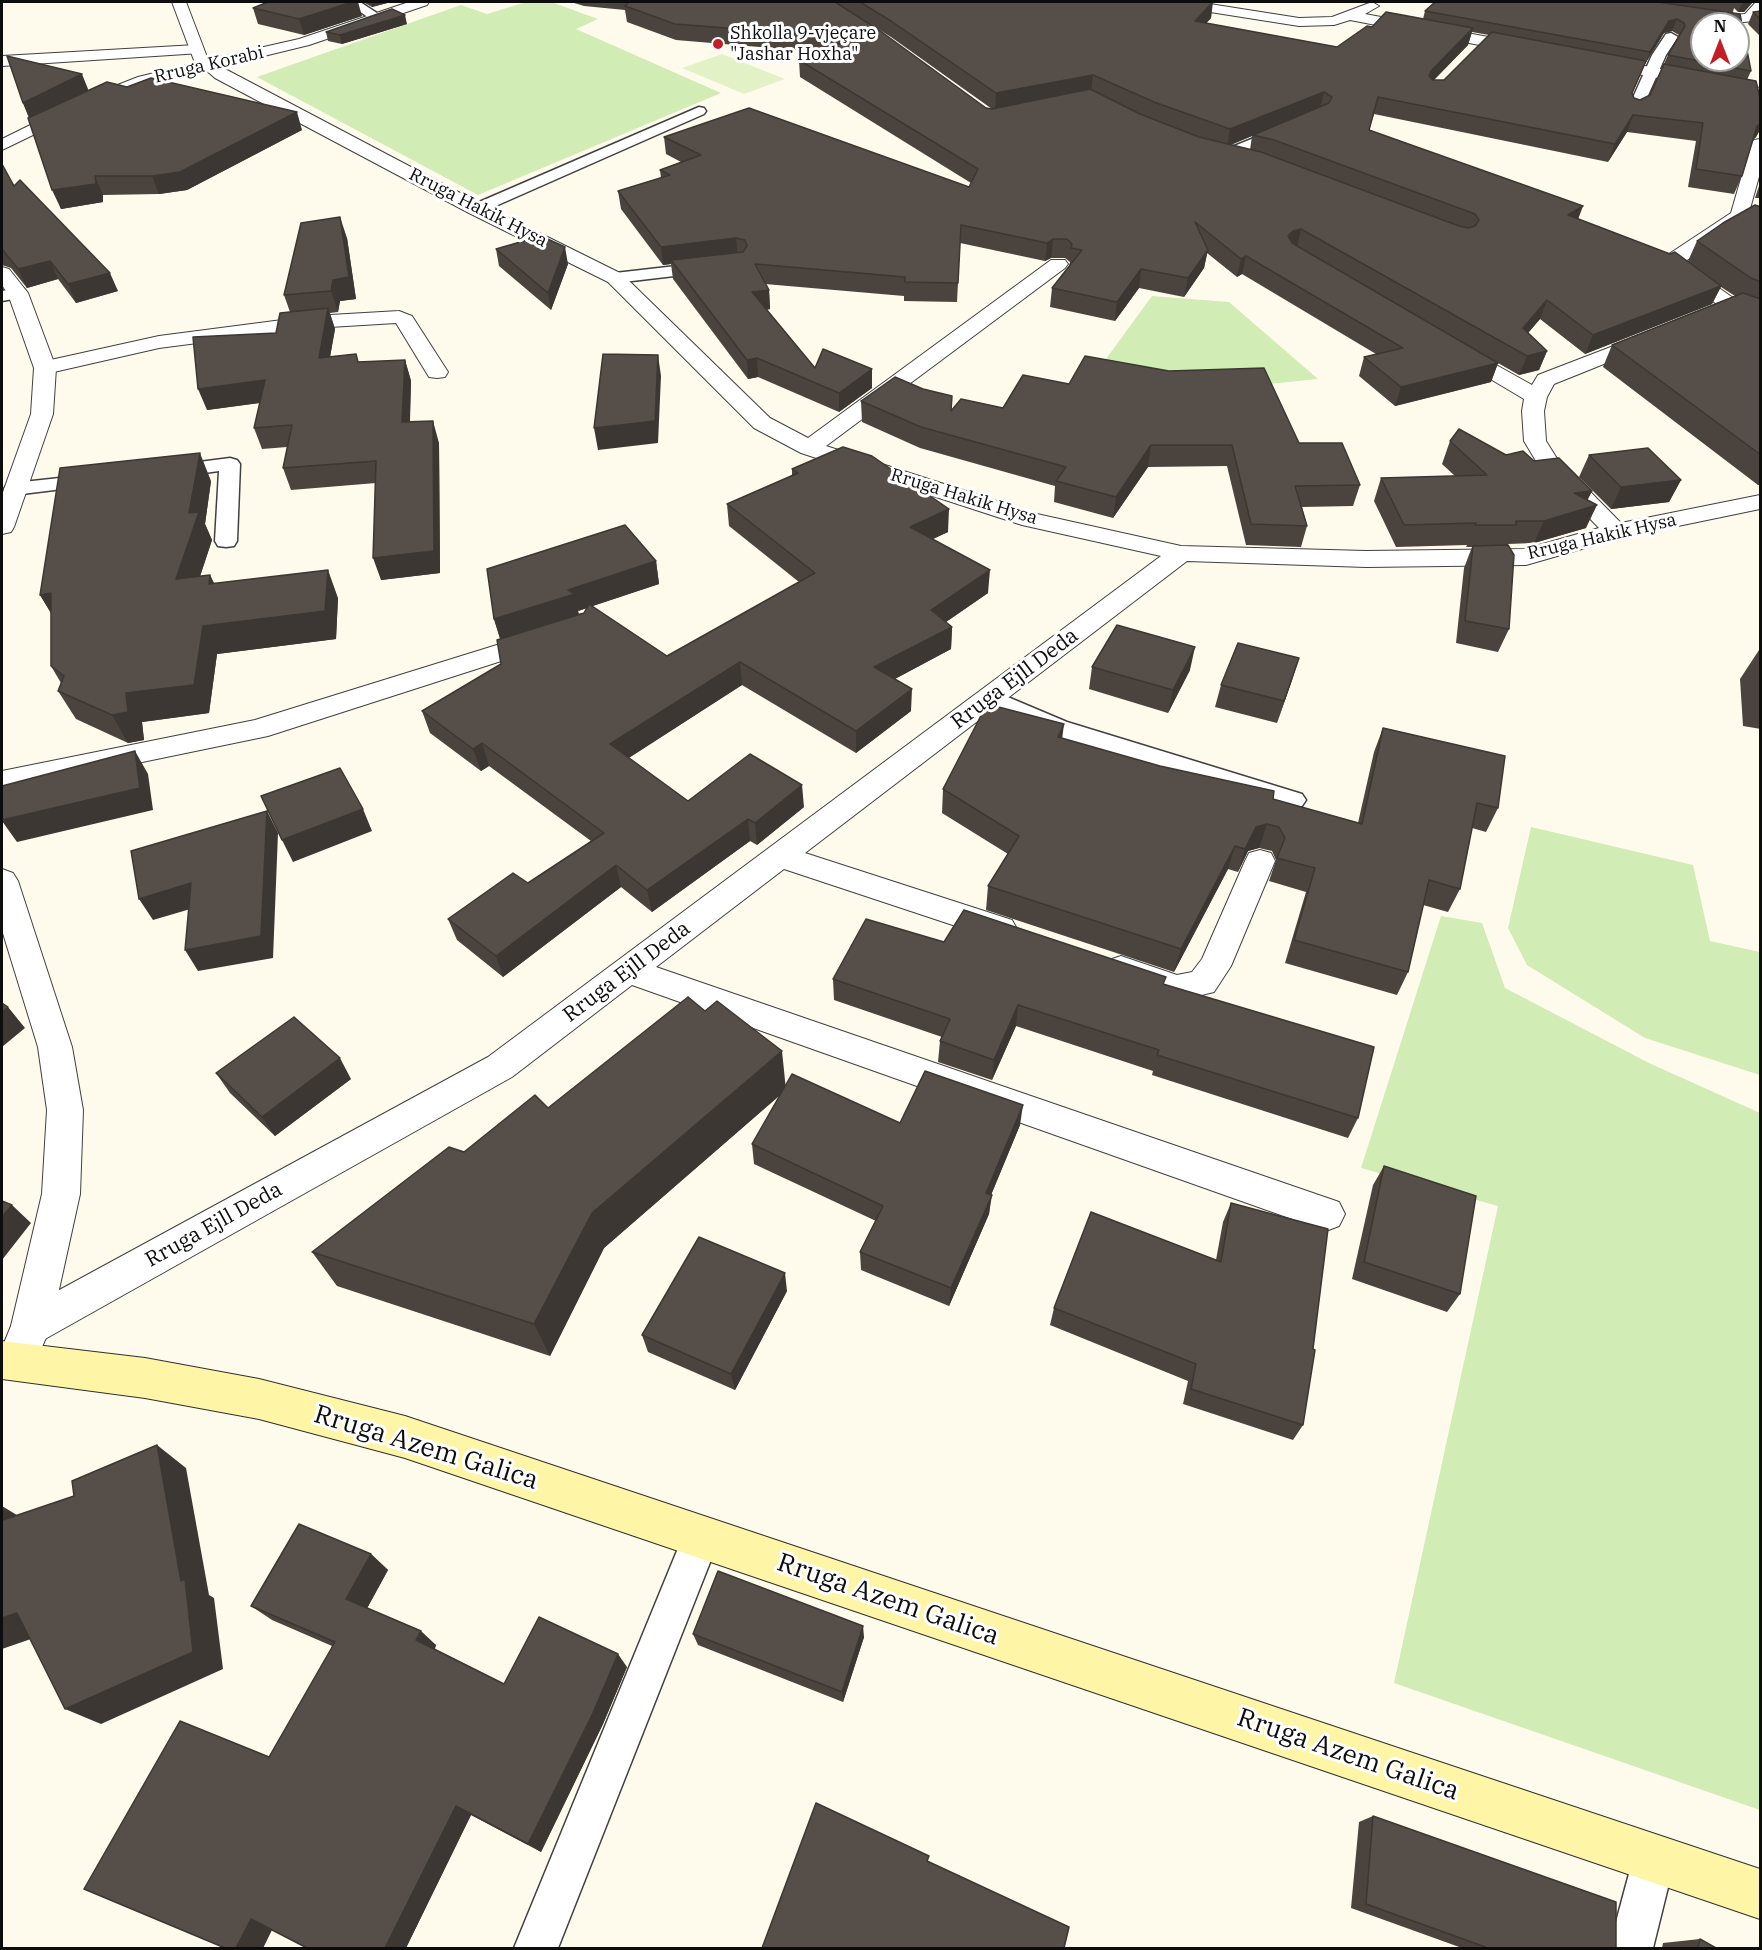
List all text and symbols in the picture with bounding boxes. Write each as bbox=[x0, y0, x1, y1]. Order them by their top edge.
north arrow bbox=[1690, 12, 1750, 72]
text: N bbox=[1714, 16, 1726, 36]
place label: Shkolla 9-vjeçare "Jashar Hoxha" bbox=[730, 23, 876, 66]
marker: Shkolla 9-vjeçare "Jashar Hoxha" bbox=[711, 37, 725, 51]
street label: Rruga Korabi bbox=[152, 42, 266, 88]
street label: Rruga Hakik Hysa bbox=[405, 164, 551, 252]
street label: Rruga Hakik Hysa bbox=[888, 464, 1040, 530]
street label: Rruga Hakik Hysa bbox=[1525, 509, 1679, 565]
street label: Rruga Ejll Deda bbox=[947, 623, 1083, 735]
street label: Rruga Ejll Deda bbox=[559, 916, 695, 1028]
street label: Rruga Ejll Deda bbox=[141, 1177, 287, 1273]
street label: Rruga Azem Galica bbox=[310, 1399, 542, 1497]
street label: Rruga Azem Galica bbox=[773, 1547, 1003, 1653]
street label: Rruga Azem Galica bbox=[1233, 1702, 1463, 1808]

